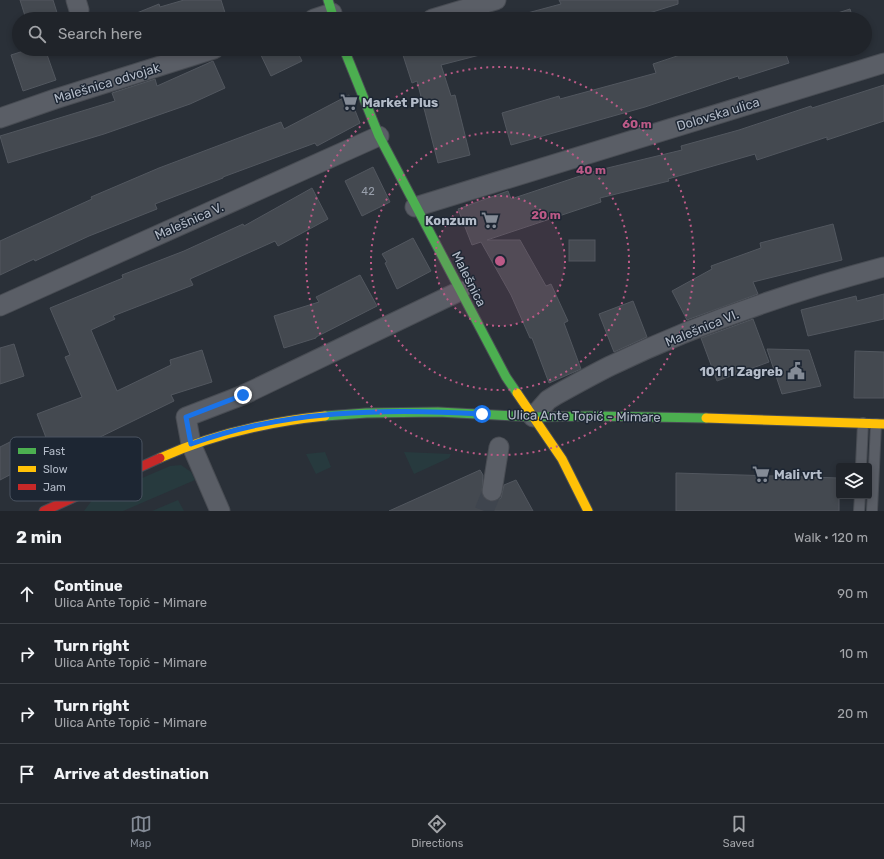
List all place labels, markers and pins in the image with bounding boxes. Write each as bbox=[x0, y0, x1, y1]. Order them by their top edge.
supermarket icon: Market Plus bbox=[339, 92, 359, 112]
place label: Market Plus bbox=[362, 95, 438, 110]
supermarket icon: Konzum bbox=[480, 210, 500, 230]
place label: Konzum bbox=[425, 213, 477, 228]
centre of rings bbox=[493, 254, 507, 268]
public building icon: 10111 Zagreb bbox=[786, 361, 806, 381]
place label: 10111 Zagreb bbox=[699, 364, 783, 379]
supermarket icon: Mali vrt bbox=[751, 464, 771, 484]
place label: Mali vrt bbox=[774, 467, 822, 482]

